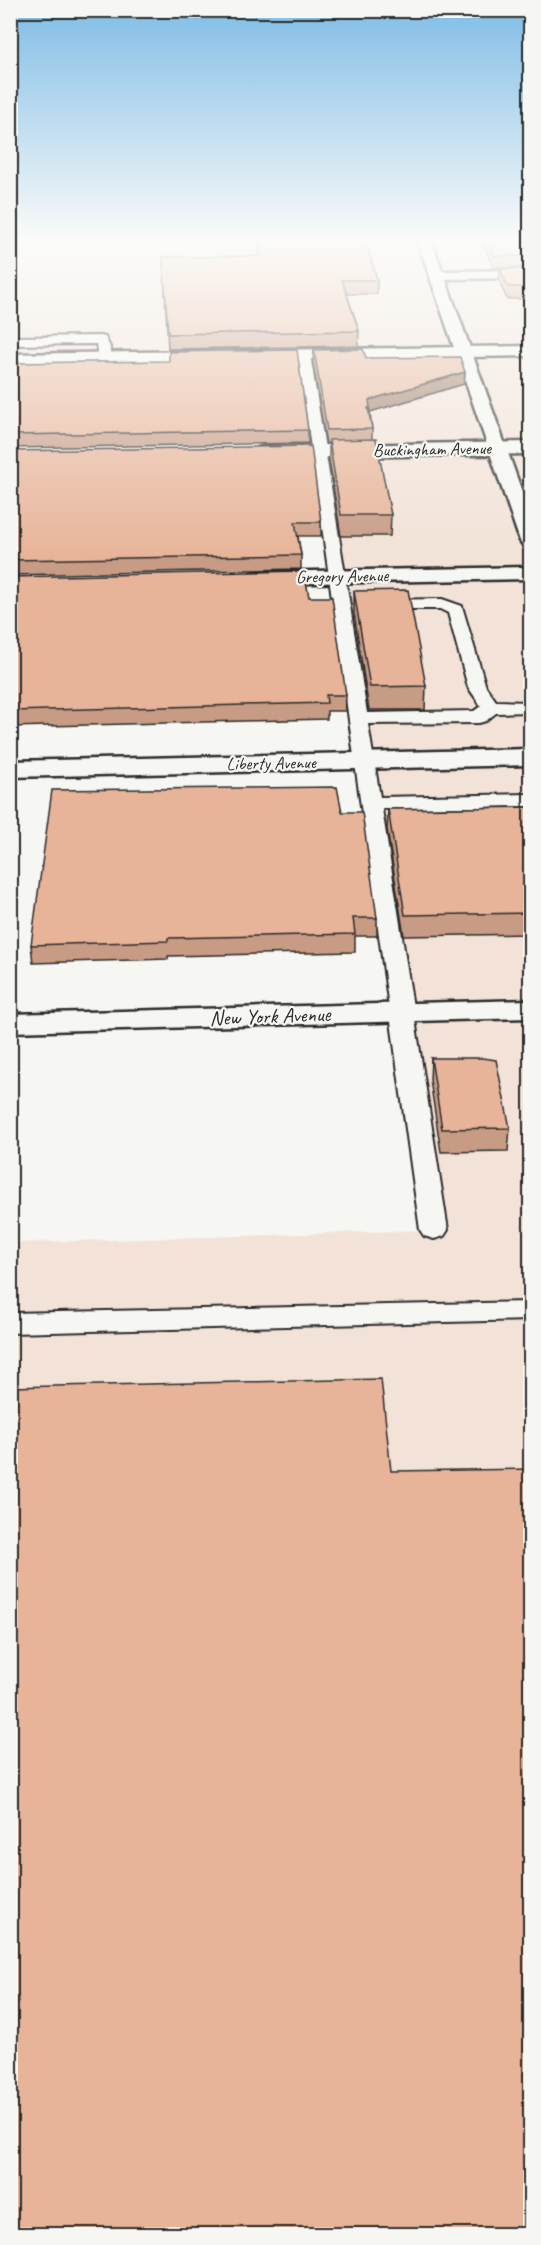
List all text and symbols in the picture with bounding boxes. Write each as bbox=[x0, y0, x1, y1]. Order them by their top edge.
street label: Buckingham Avenue bbox=[373, 437, 492, 461]
street label: Gregory Avenue bbox=[296, 564, 389, 588]
street label: Liberty Avenue bbox=[226, 751, 317, 775]
street label: New York Avenue bbox=[209, 1001, 332, 1031]

